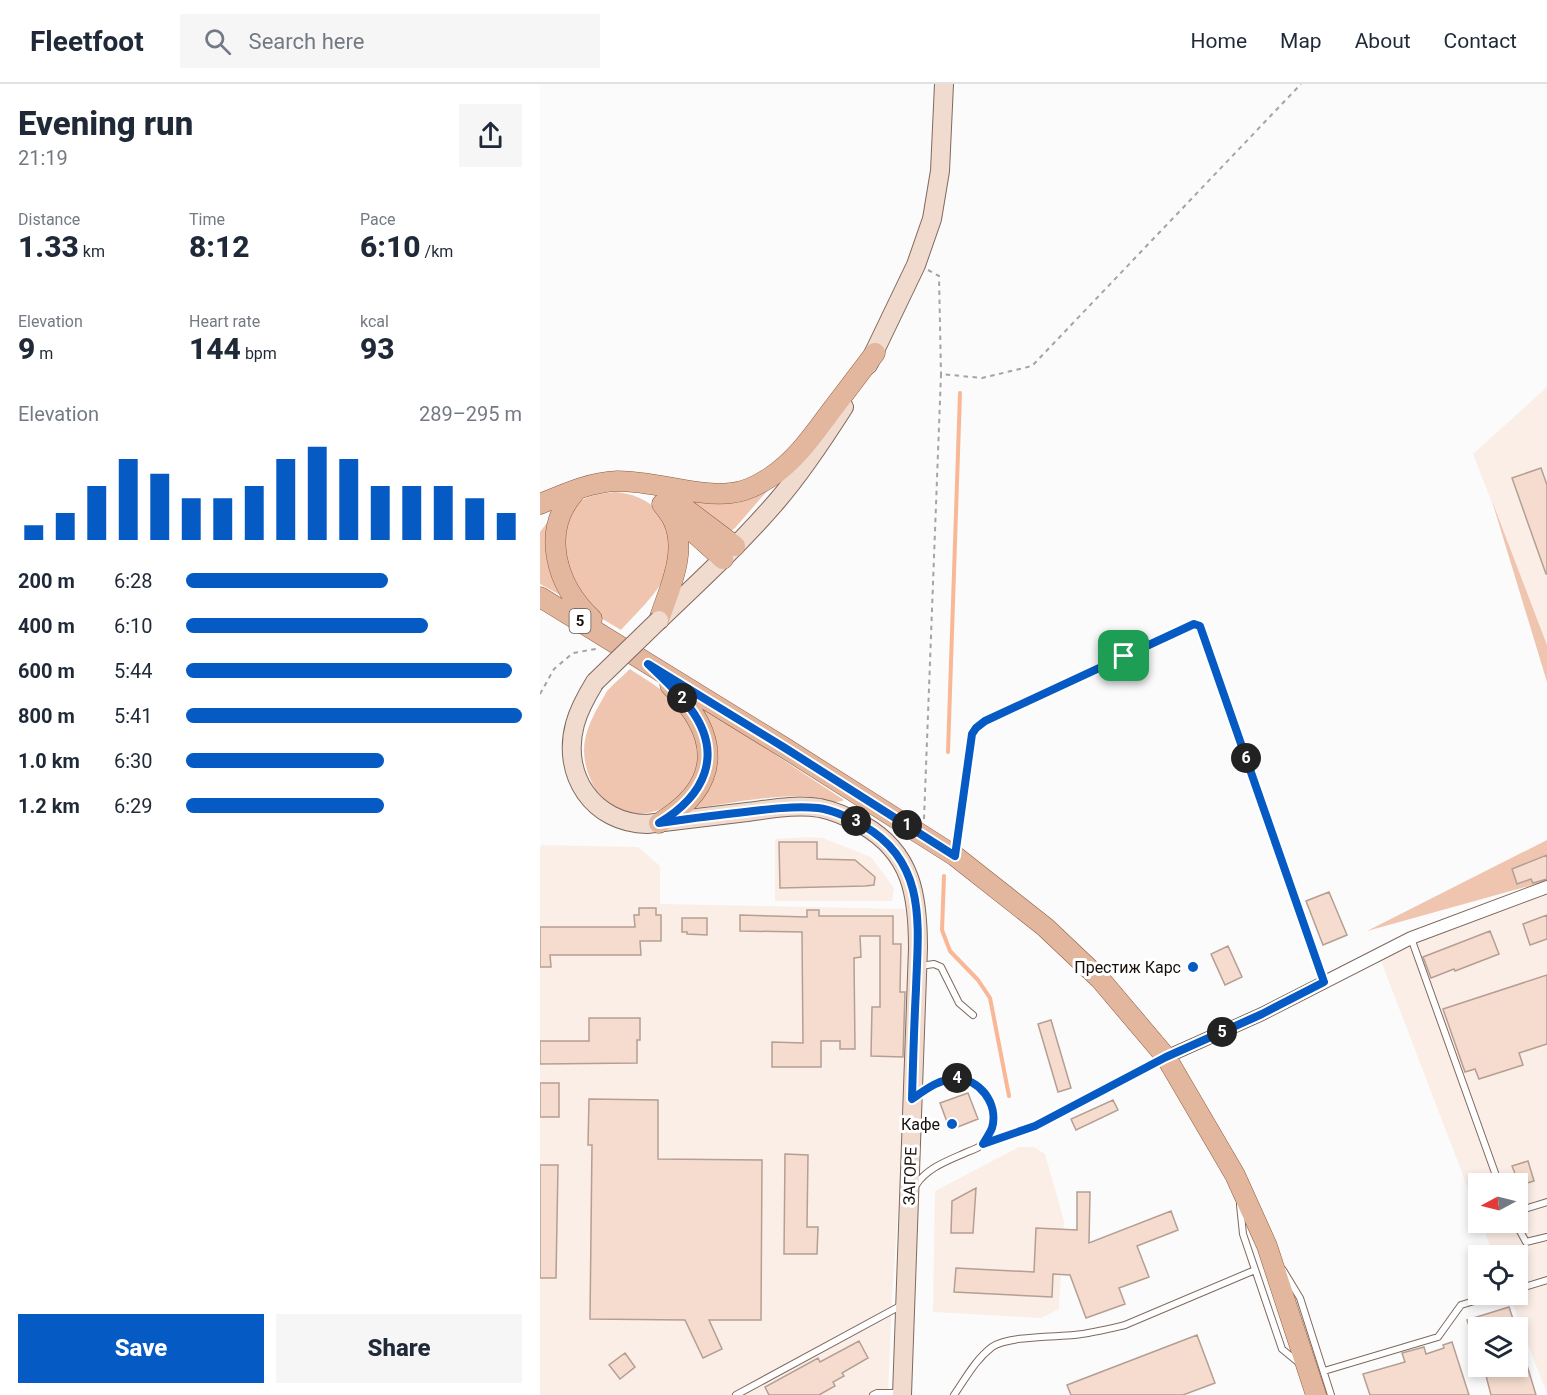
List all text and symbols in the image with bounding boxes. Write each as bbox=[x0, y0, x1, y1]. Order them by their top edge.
search box bbox=[180, 14, 600, 68]
text: Fleetfoot bbox=[30, 25, 144, 58]
icon: search bbox=[201, 25, 234, 58]
text: Search here bbox=[249, 29, 364, 54]
text: Home bbox=[1191, 29, 1247, 53]
text: Map bbox=[1280, 29, 1322, 53]
text: About bbox=[1355, 29, 1411, 53]
text: Contact bbox=[1444, 29, 1517, 53]
text: Evening run bbox=[18, 104, 193, 143]
button: share bbox=[459, 104, 522, 167]
text: 21:19 bbox=[18, 146, 68, 170]
text: Distance bbox=[18, 210, 80, 229]
text: Time bbox=[189, 210, 225, 229]
text: Pace bbox=[360, 210, 396, 229]
text: 1.33 bbox=[18, 229, 79, 264]
text: 8:12 bbox=[189, 229, 250, 264]
text: 6:10 bbox=[360, 229, 421, 264]
text: km bbox=[79, 242, 105, 261]
text: /km bbox=[421, 242, 453, 261]
text: Elevation bbox=[18, 312, 83, 331]
text: Heart rate bbox=[189, 312, 260, 331]
text: kcal bbox=[360, 312, 389, 331]
text: 9 bbox=[18, 331, 35, 366]
text: 144 bbox=[189, 331, 241, 366]
text: 93 bbox=[360, 331, 395, 366]
text: m bbox=[35, 344, 53, 363]
text: bpm bbox=[241, 344, 277, 363]
text: Elevation bbox=[18, 402, 99, 426]
text: 289–295 m bbox=[419, 402, 522, 426]
text: 200 m bbox=[18, 569, 75, 593]
text: 6:28 bbox=[114, 569, 153, 593]
road number: 5 bbox=[570, 609, 591, 633]
text: 400 m bbox=[18, 614, 75, 638]
text: 6:10 bbox=[114, 614, 153, 638]
pin bbox=[1098, 630, 1149, 681]
icon: arrive bbox=[1107, 639, 1140, 672]
text: 600 m bbox=[18, 659, 75, 683]
text: 5:44 bbox=[114, 659, 153, 683]
pin: 2 bbox=[667, 683, 697, 713]
text: 2 bbox=[677, 688, 687, 707]
text: 800 m bbox=[18, 704, 75, 728]
text: 5:41 bbox=[114, 704, 153, 728]
pin: 6 bbox=[1231, 743, 1261, 773]
text: 6 bbox=[1241, 748, 1251, 767]
text: 1.0 km bbox=[18, 749, 80, 773]
text: 6:30 bbox=[114, 749, 153, 773]
text: 1.2 km bbox=[18, 794, 80, 818]
text: 6:29 bbox=[114, 794, 153, 818]
pin: 3 bbox=[841, 806, 871, 836]
pin: 1 bbox=[892, 810, 922, 840]
text: 3 bbox=[851, 811, 861, 830]
text: 1 bbox=[902, 815, 912, 834]
place label: Престиж Карс bbox=[1074, 958, 1181, 977]
marker: Престиж Карс bbox=[1186, 960, 1200, 974]
pin: 5 bbox=[1207, 1017, 1237, 1047]
text: 5 bbox=[1217, 1022, 1227, 1041]
pin: 4 bbox=[942, 1063, 972, 1093]
text: 4 bbox=[952, 1068, 962, 1087]
place label: Кафе bbox=[901, 1115, 940, 1134]
marker: Кафе bbox=[945, 1117, 959, 1131]
street label: ЗАГОРЕ bbox=[899, 1146, 921, 1206]
north arrow bbox=[1468, 1173, 1528, 1233]
map controls bbox=[1468, 1173, 1528, 1377]
button: locate bbox=[1468, 1245, 1528, 1305]
button: Save bbox=[18, 1314, 264, 1383]
button: Share bbox=[276, 1314, 522, 1383]
button: layers bbox=[1468, 1317, 1528, 1377]

